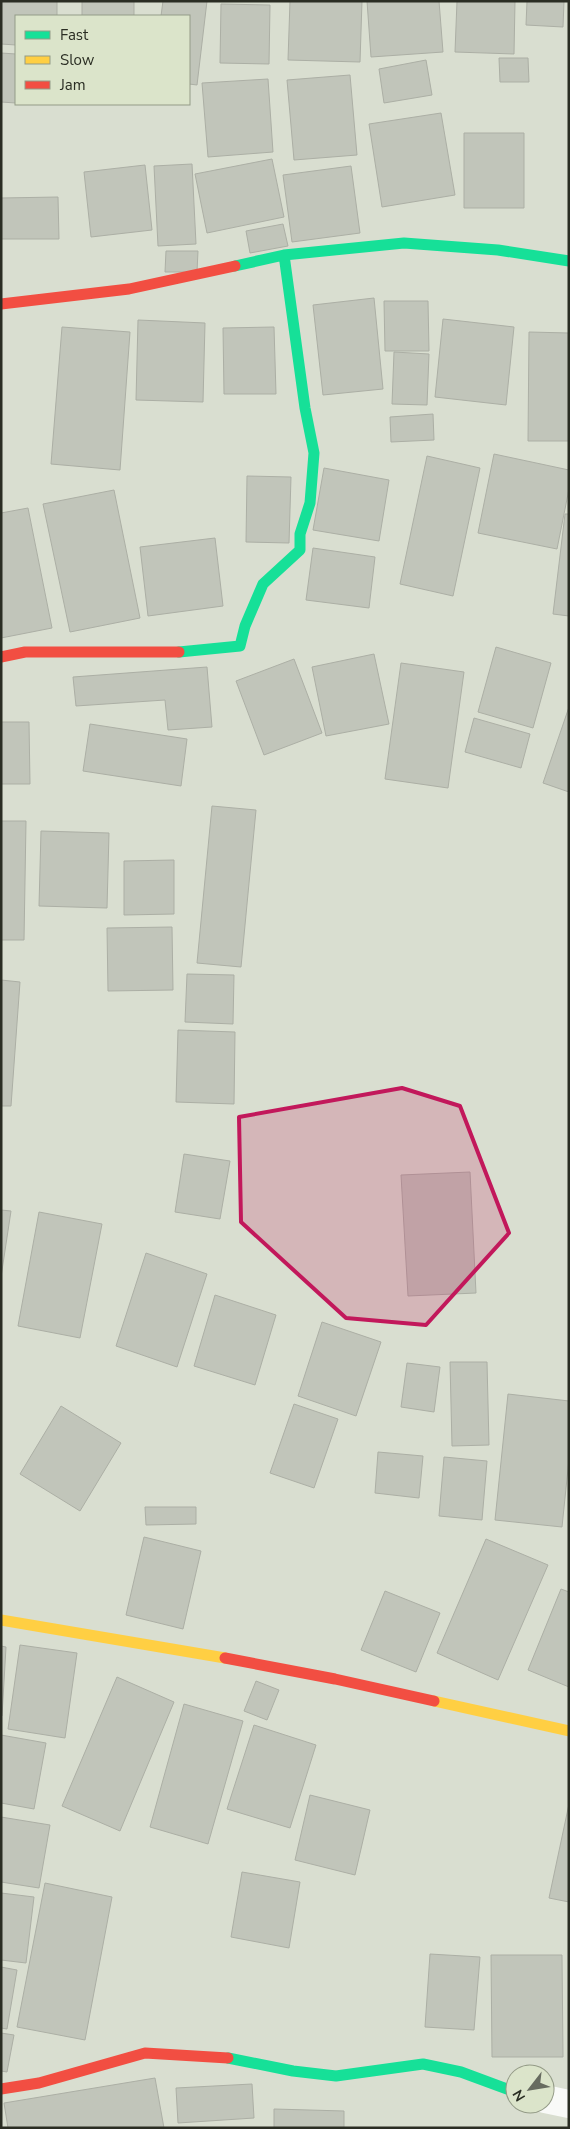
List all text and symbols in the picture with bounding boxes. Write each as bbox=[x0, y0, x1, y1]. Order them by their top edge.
legend bbox=[15, 15, 190, 105]
text: Fast bbox=[60, 25, 89, 45]
text: Slow bbox=[60, 50, 95, 70]
text: Jam bbox=[59, 75, 86, 95]
north arrow bbox=[505, 2064, 555, 2114]
text: N bbox=[508, 2086, 530, 2105]

